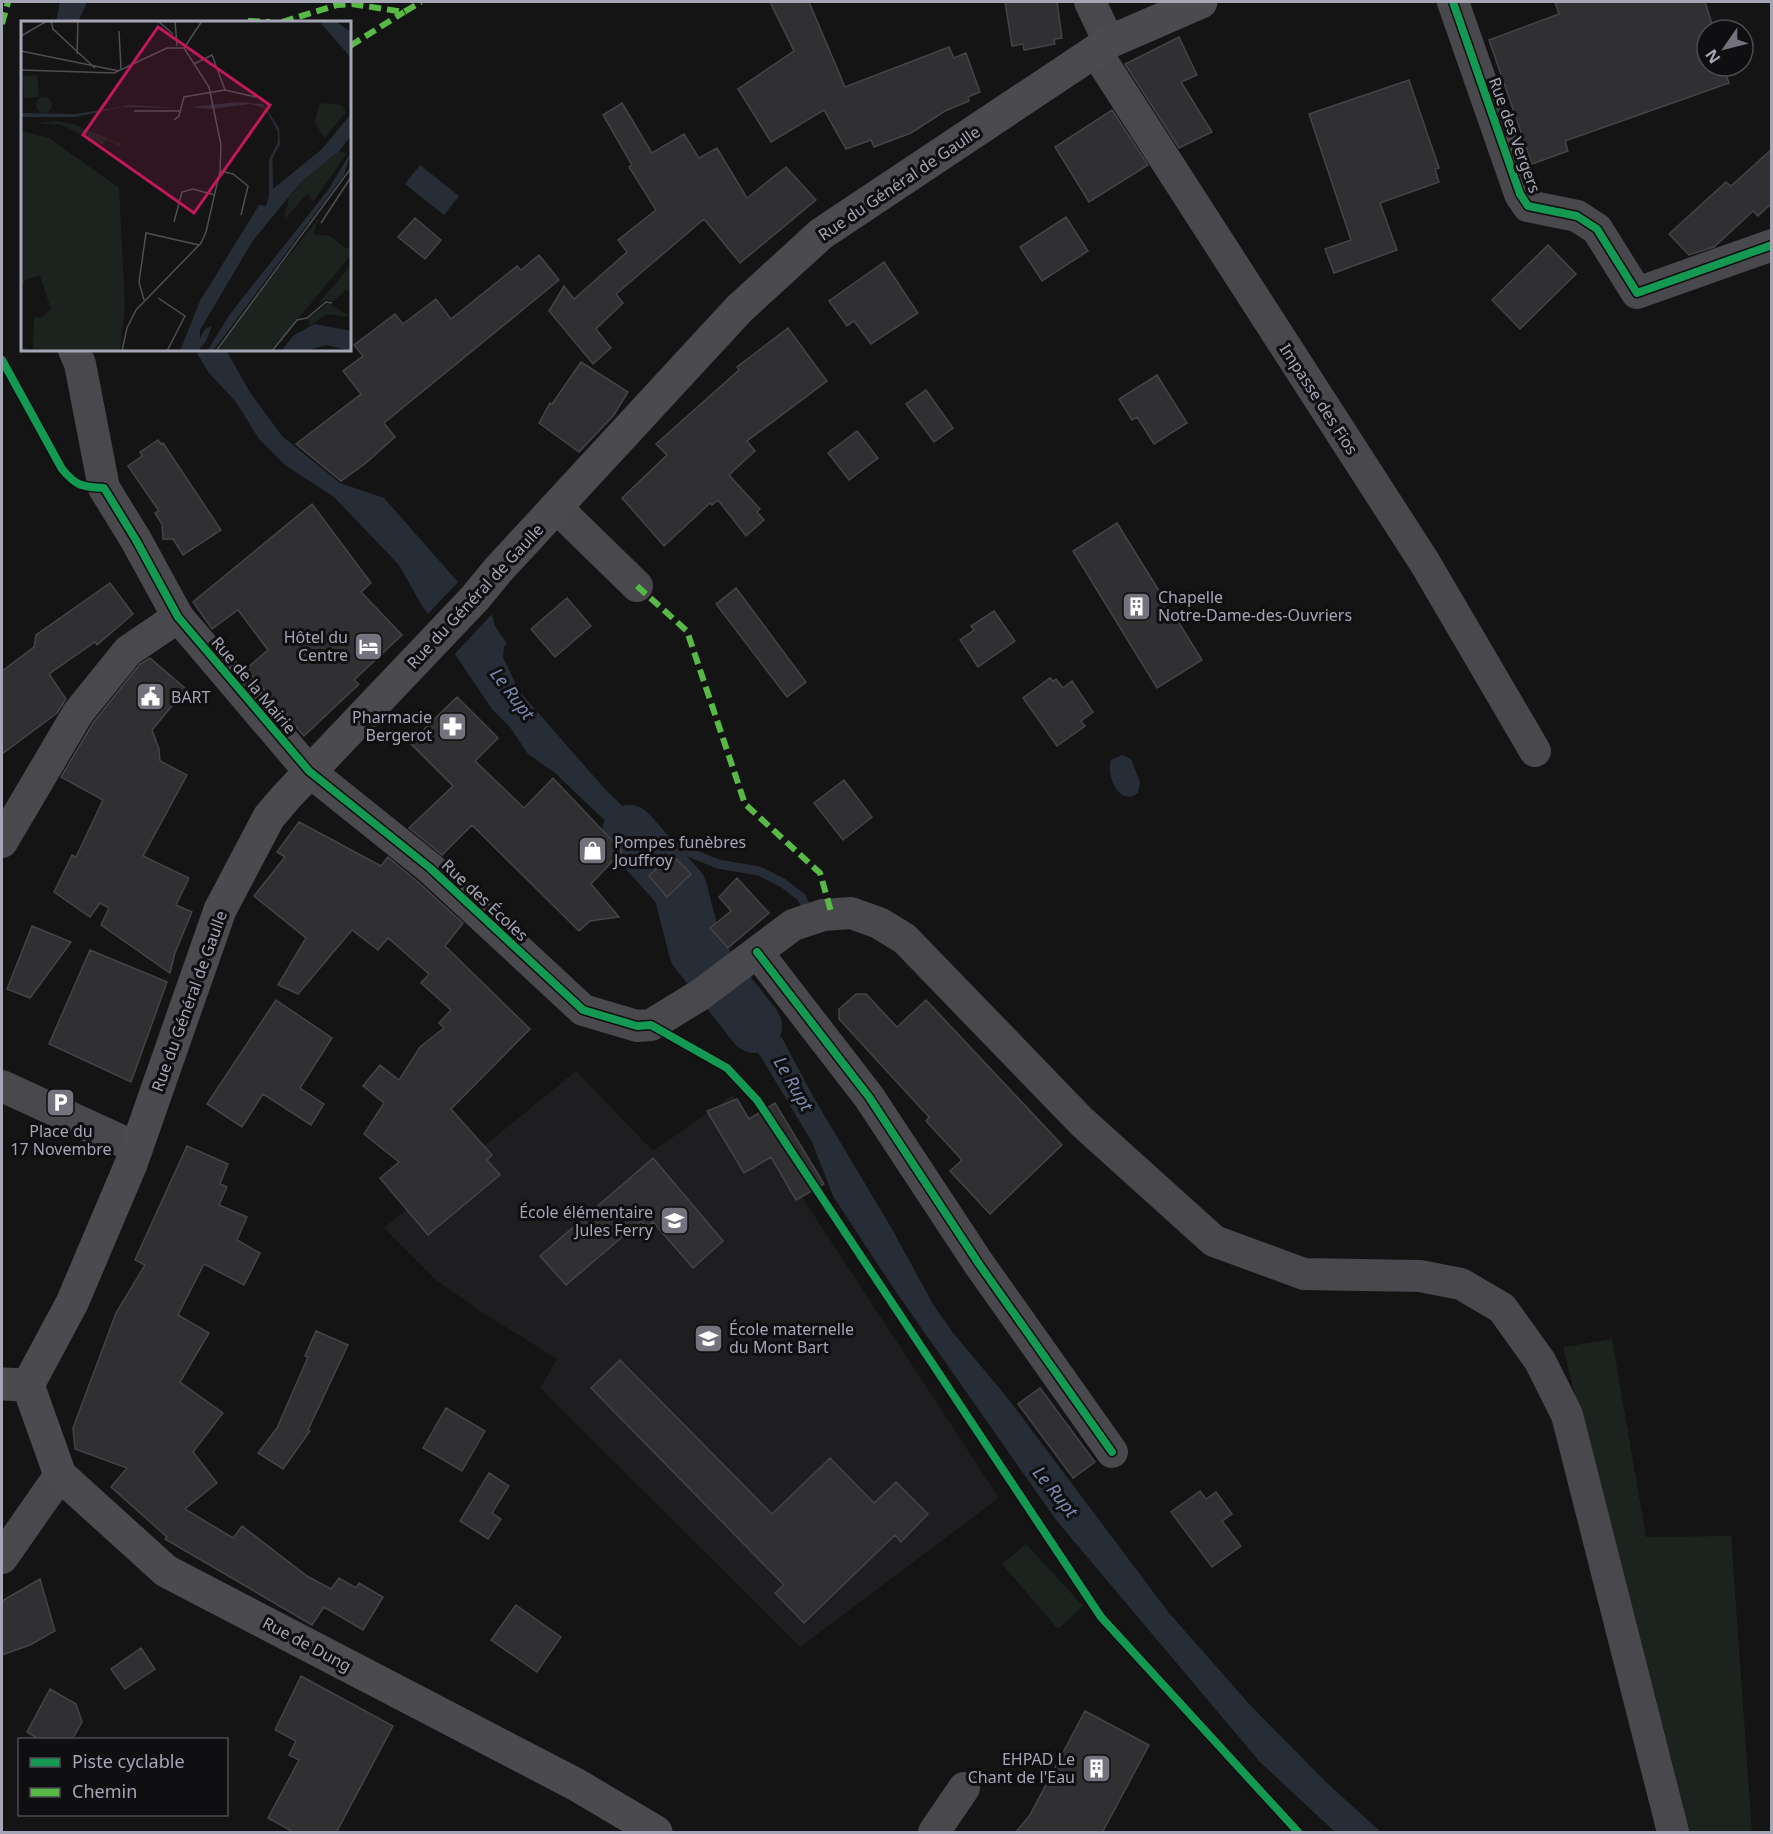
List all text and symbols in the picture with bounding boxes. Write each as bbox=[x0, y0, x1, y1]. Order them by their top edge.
north arrow bbox=[1695, 18, 1755, 78]
inset map bbox=[21, 21, 351, 351]
text: N bbox=[1700, 45, 1725, 68]
street label: Rue des Vergers bbox=[1484, 74, 1546, 196]
street label: Rue du Général de Gaulle bbox=[814, 121, 984, 245]
street label: Impasse des Fios bbox=[1275, 339, 1363, 459]
street label: Rue du Général de Gaulle bbox=[402, 519, 548, 673]
place label: Chapelle Notre-Dame-des-Ouvriers bbox=[1158, 586, 1352, 626]
building icon: Chapelle Notre-Dame-des-Ouvriers bbox=[1121, 590, 1153, 622]
place label: Hôtel du Centre bbox=[284, 626, 348, 666]
hotel icon: Hôtel du Centre bbox=[353, 630, 385, 662]
street label: Rue de la Mairie bbox=[207, 632, 301, 738]
water label: Le Rupt bbox=[485, 662, 541, 725]
public building icon: BART bbox=[134, 681, 166, 713]
place label: BART bbox=[171, 686, 211, 708]
place label: Pharmacie Bergerot bbox=[352, 706, 432, 746]
pharmacy icon: Pharmacie Bergerot bbox=[437, 710, 469, 742]
place label: Pompes funèbres Jouffroy bbox=[612, 831, 746, 871]
shop icon: Pompes funèbres Jouffroy bbox=[577, 835, 609, 867]
street label: Rue des Écoles bbox=[437, 854, 533, 946]
street label: Rue du Général de Gaulle bbox=[146, 908, 232, 1094]
water label: Le Rupt bbox=[769, 1052, 820, 1116]
parking icon: Place du 17 Novembre bbox=[45, 1087, 77, 1119]
place label: Place du 17 Novembre bbox=[10, 1120, 112, 1160]
place label: École élémentaire Jules Ferry bbox=[519, 1201, 654, 1241]
school or university icon: École élémentaire Jules Ferry bbox=[658, 1205, 690, 1237]
place label: École maternelle du Mont Bart bbox=[729, 1318, 854, 1358]
school or university icon: École maternelle du Mont Bart bbox=[692, 1322, 724, 1354]
water label: Le Rupt bbox=[1028, 1461, 1084, 1523]
street label: Rue de Dung bbox=[259, 1611, 355, 1677]
legend bbox=[18, 1738, 228, 1816]
place label: EHPAD Le Chant de l'Eau bbox=[968, 1748, 1075, 1788]
text: Piste cyclable bbox=[72, 1749, 185, 1773]
building icon: EHPAD Le Chant de l'Eau bbox=[1080, 1752, 1112, 1784]
text: Chemin bbox=[72, 1779, 137, 1803]

